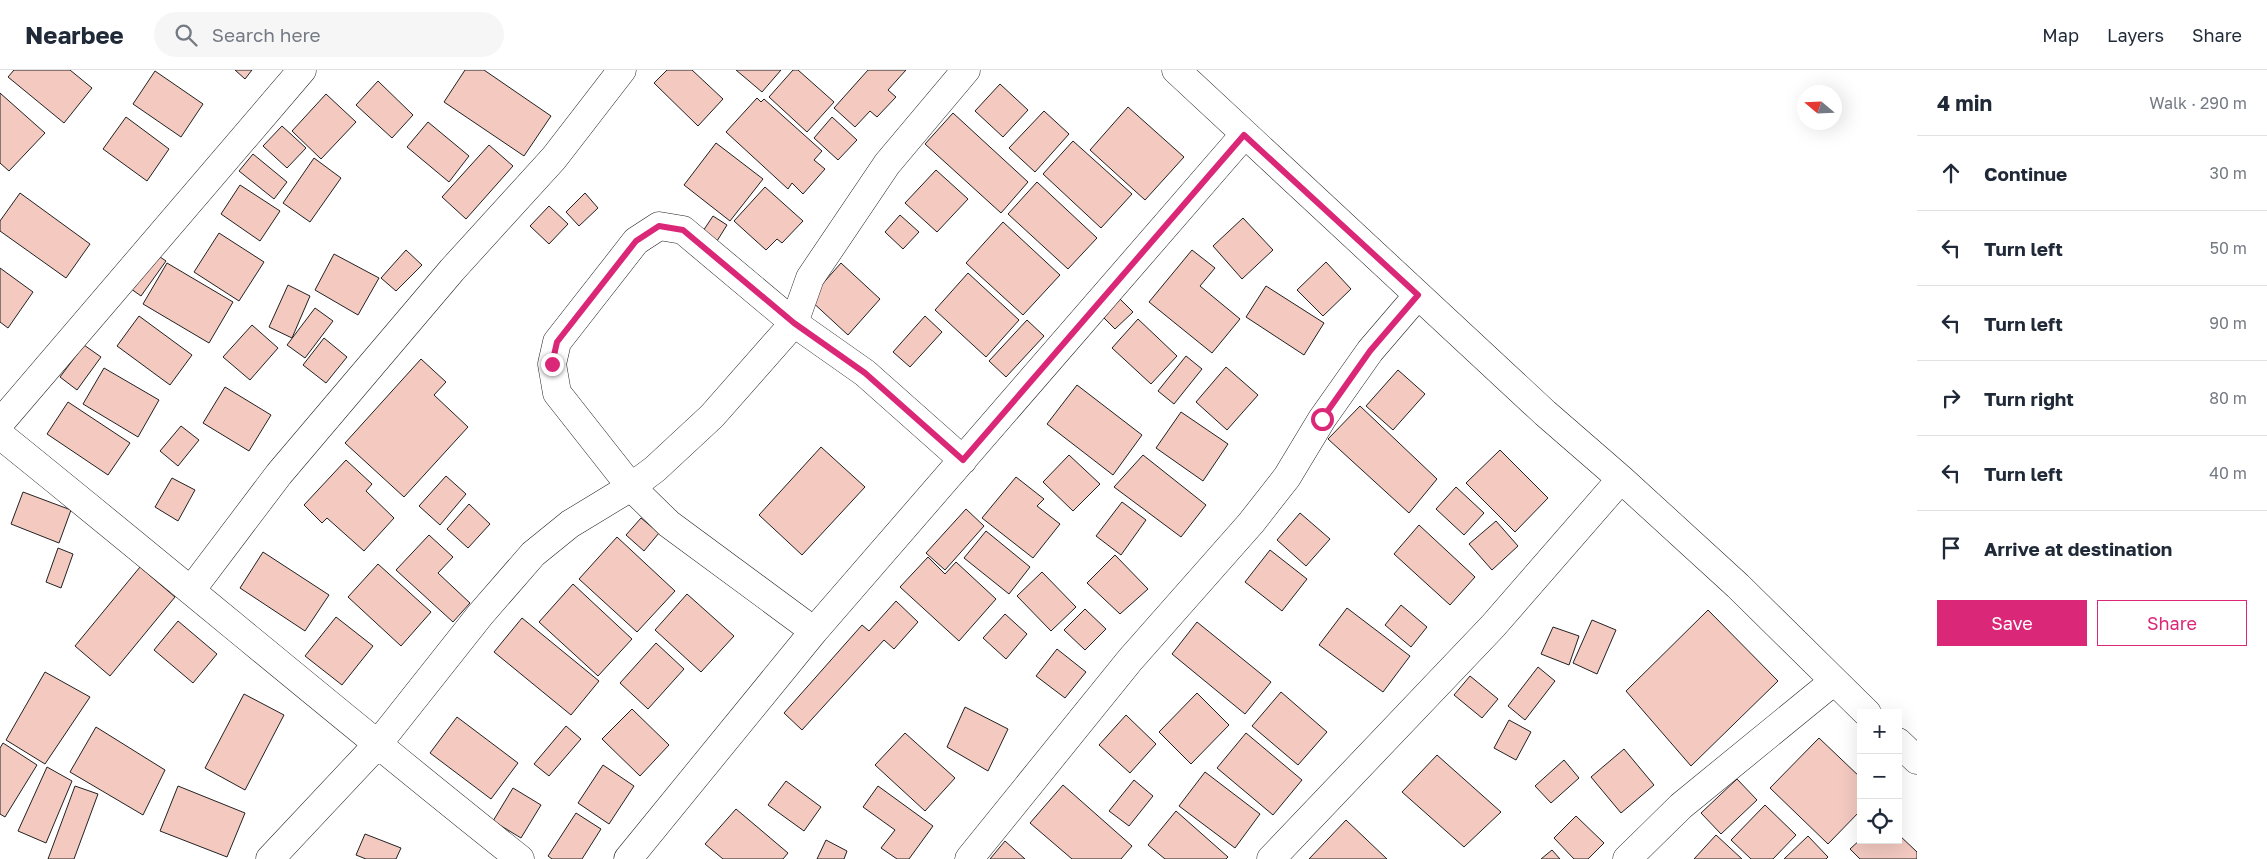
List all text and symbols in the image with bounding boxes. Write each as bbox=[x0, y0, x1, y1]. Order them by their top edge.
search box bbox=[154, 12, 504, 57]
text: Nearbee bbox=[25, 20, 124, 49]
icon: search bbox=[172, 21, 200, 49]
text: Search here bbox=[212, 23, 321, 46]
text: Map bbox=[2042, 24, 2079, 46]
text: Layers bbox=[2107, 24, 2164, 46]
text: Share bbox=[2192, 24, 2242, 46]
north arrow bbox=[1797, 85, 1842, 130]
text: 4 min bbox=[1937, 90, 1992, 116]
text: Walk · 290 m bbox=[2149, 93, 2247, 113]
icon: ahead bbox=[1937, 159, 1965, 187]
text: Continue bbox=[1984, 162, 2067, 185]
text: 30 m bbox=[2210, 163, 2247, 183]
icon: left bbox=[1937, 234, 1965, 262]
text: Turn left bbox=[1984, 237, 2063, 260]
text: 50 m bbox=[2210, 238, 2247, 258]
icon: left bbox=[1937, 309, 1965, 337]
text: Turn left bbox=[1984, 312, 2063, 335]
text: 90 m bbox=[2209, 313, 2247, 333]
route end bbox=[541, 353, 564, 376]
icon: right bbox=[1937, 384, 1965, 412]
text: Turn right bbox=[1984, 387, 2074, 410]
text: 80 m bbox=[2209, 388, 2247, 408]
route start bbox=[1311, 408, 1334, 431]
icon: left bbox=[1937, 459, 1965, 487]
text: Turn left bbox=[1984, 462, 2063, 485]
text: 40 m bbox=[2209, 463, 2247, 483]
icon: arrive bbox=[1937, 534, 1965, 562]
text: Arrive at destination bbox=[1984, 537, 2172, 560]
button: Save bbox=[1937, 600, 2087, 646]
button: Share bbox=[2097, 600, 2247, 646]
map controls bbox=[1857, 709, 1902, 844]
button: + bbox=[1857, 709, 1902, 754]
button: − bbox=[1857, 754, 1902, 799]
button: locate bbox=[1857, 799, 1902, 844]

